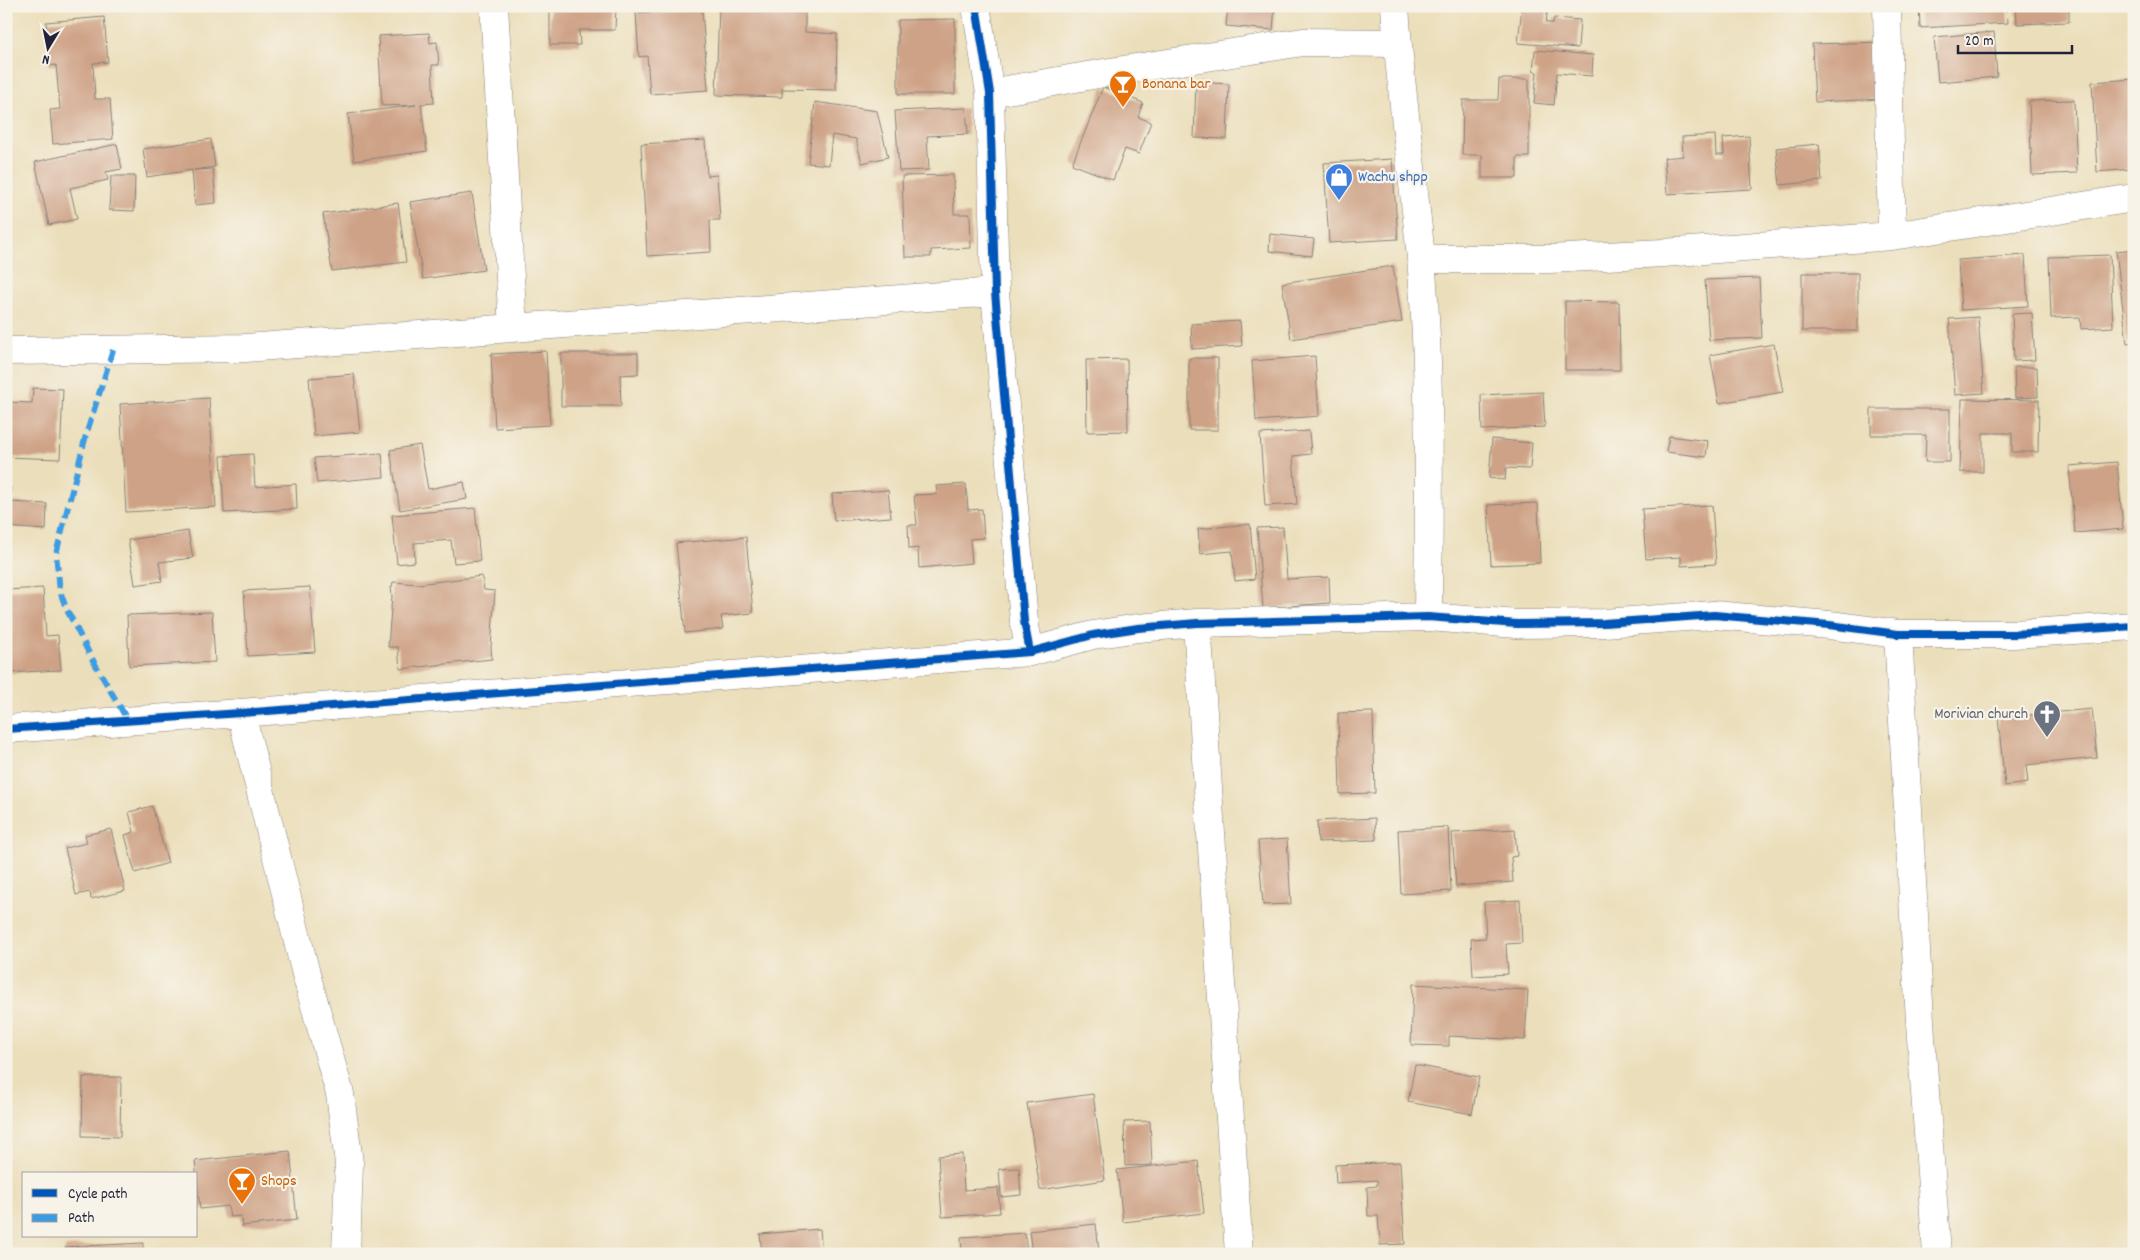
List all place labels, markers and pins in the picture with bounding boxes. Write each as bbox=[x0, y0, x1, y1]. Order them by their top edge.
bar icon: Bonana bar bbox=[1108, 69, 1138, 108]
place label: Bonana bar bbox=[1142, 73, 1211, 96]
shop icon: Wachu shpp bbox=[1324, 162, 1354, 201]
place label: Wachu shpp bbox=[1358, 166, 1428, 189]
church icon: Morivian church bbox=[2032, 699, 2062, 738]
place label: Morivian church bbox=[1934, 703, 2028, 726]
bar icon: Shops bbox=[227, 1166, 257, 1205]
place label: Shops bbox=[261, 1170, 297, 1193]

